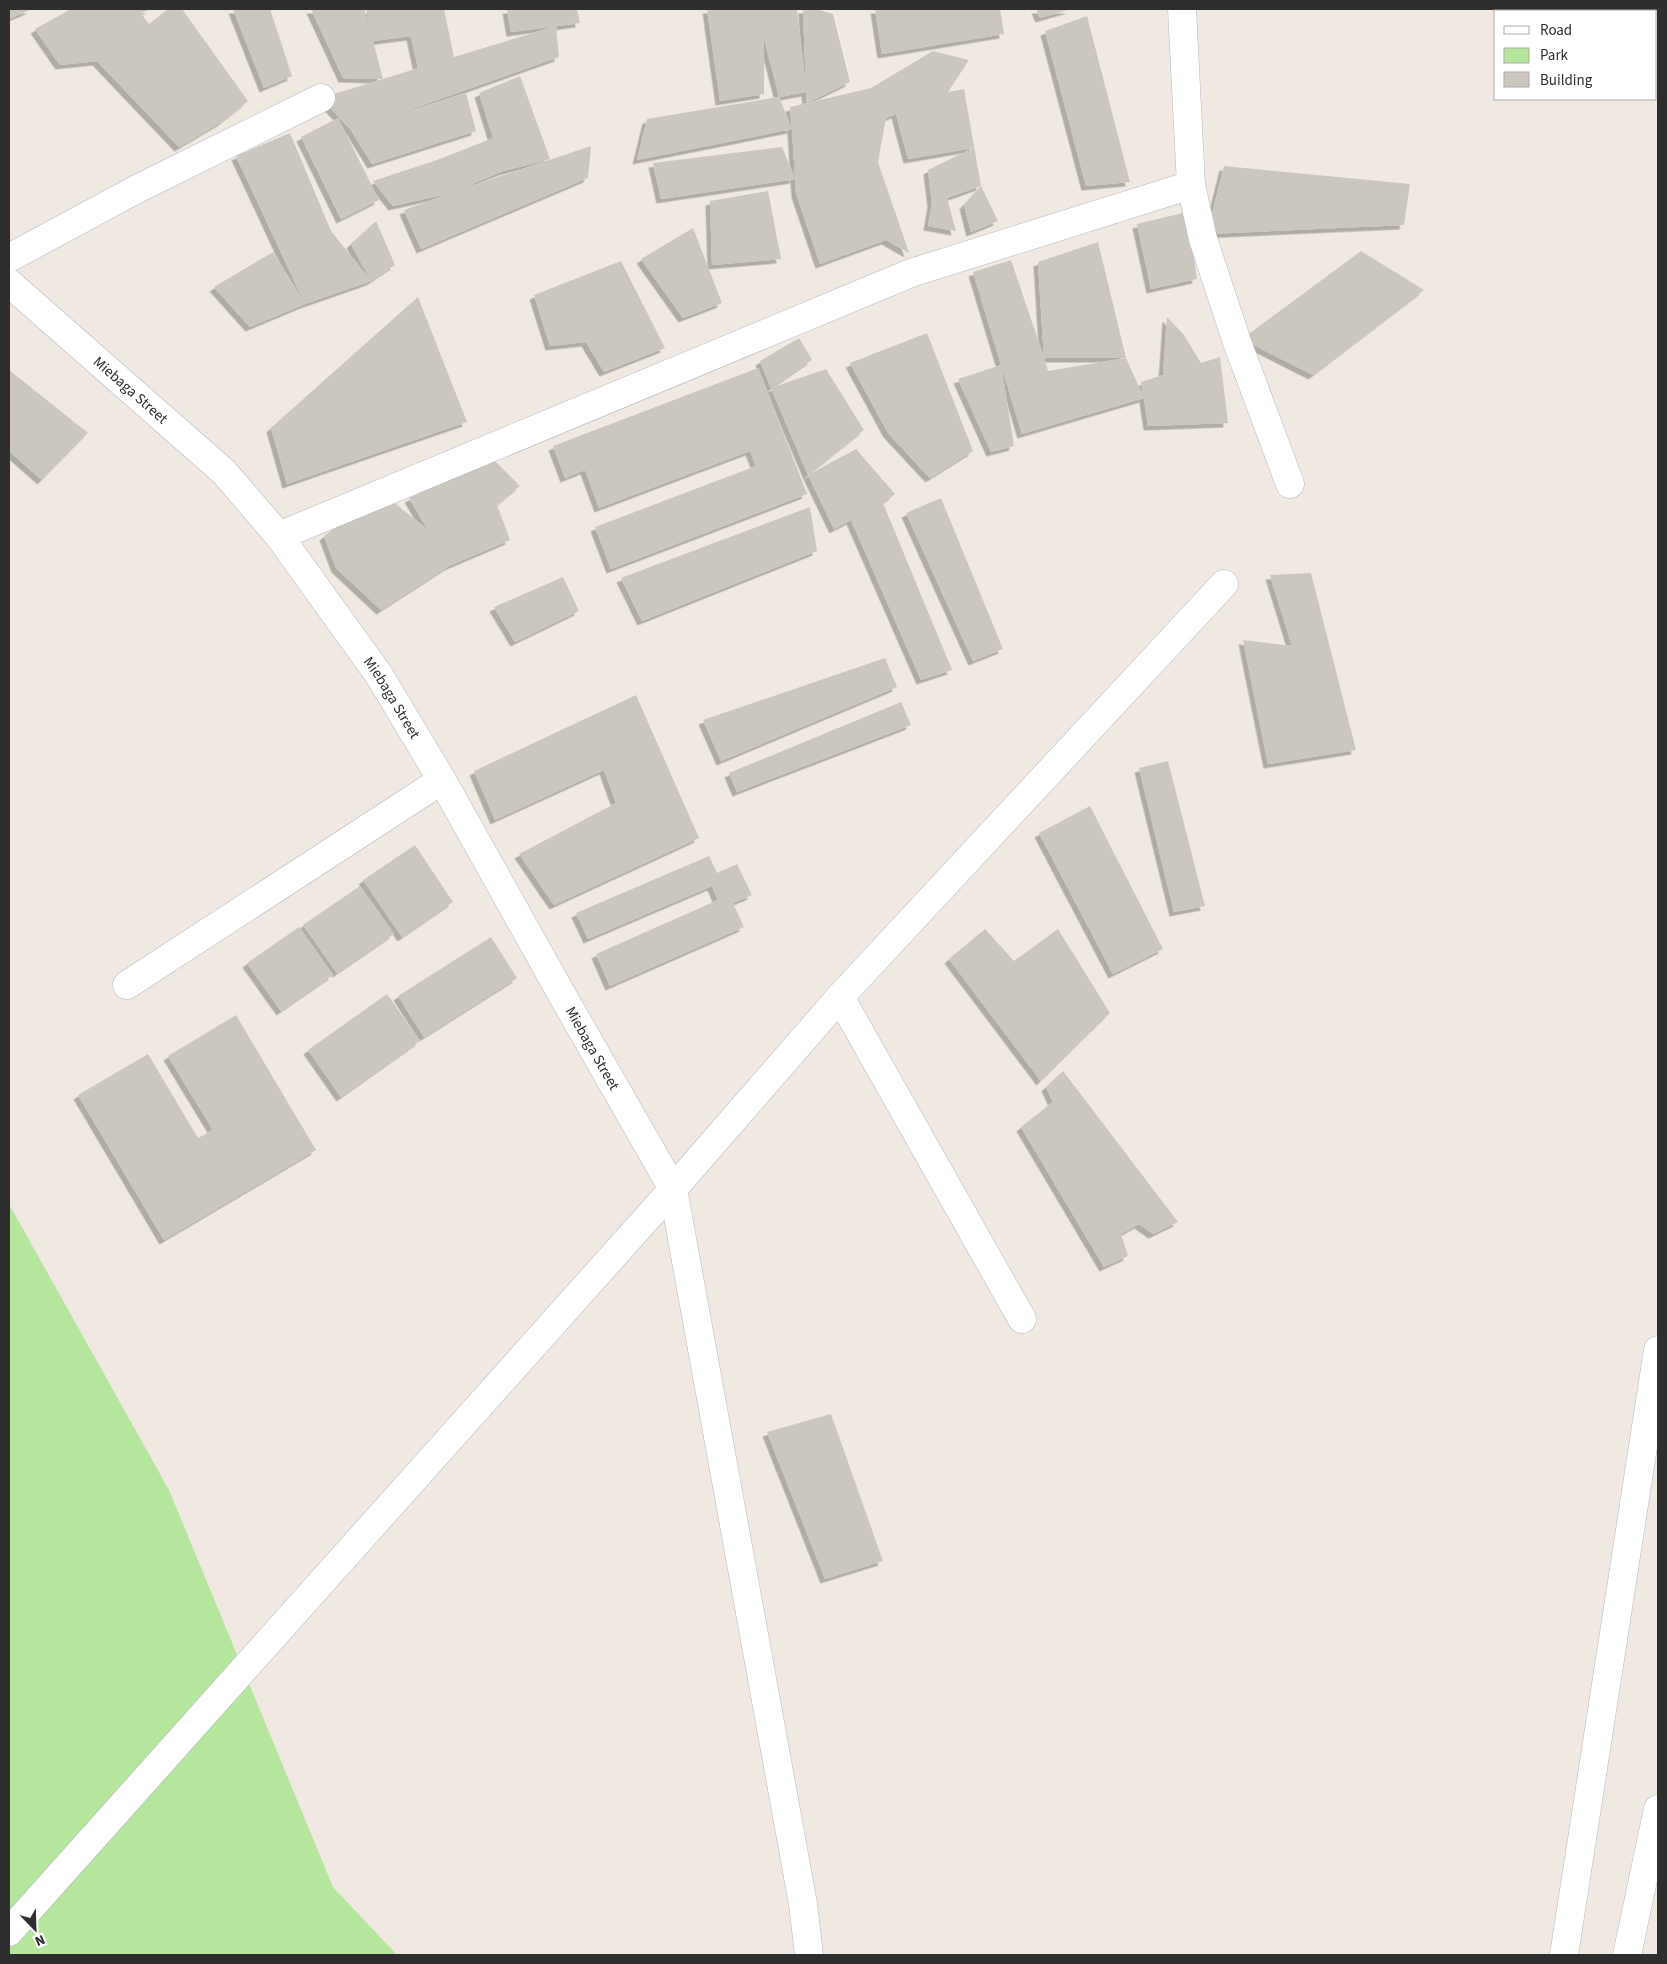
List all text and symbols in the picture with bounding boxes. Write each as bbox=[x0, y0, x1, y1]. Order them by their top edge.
legend bbox=[1494, 10, 1657, 100]
text: Road bbox=[1540, 20, 1572, 41]
text: Park bbox=[1540, 45, 1569, 66]
text: Building bbox=[1540, 70, 1593, 91]
street label: Miebaga Street bbox=[88, 352, 172, 429]
street label: Miebaga Street bbox=[358, 653, 425, 743]
street label: Miebaga Street bbox=[560, 1003, 624, 1094]
north arrow bbox=[10, 1904, 60, 1954]
text: N bbox=[31, 1929, 48, 1951]

